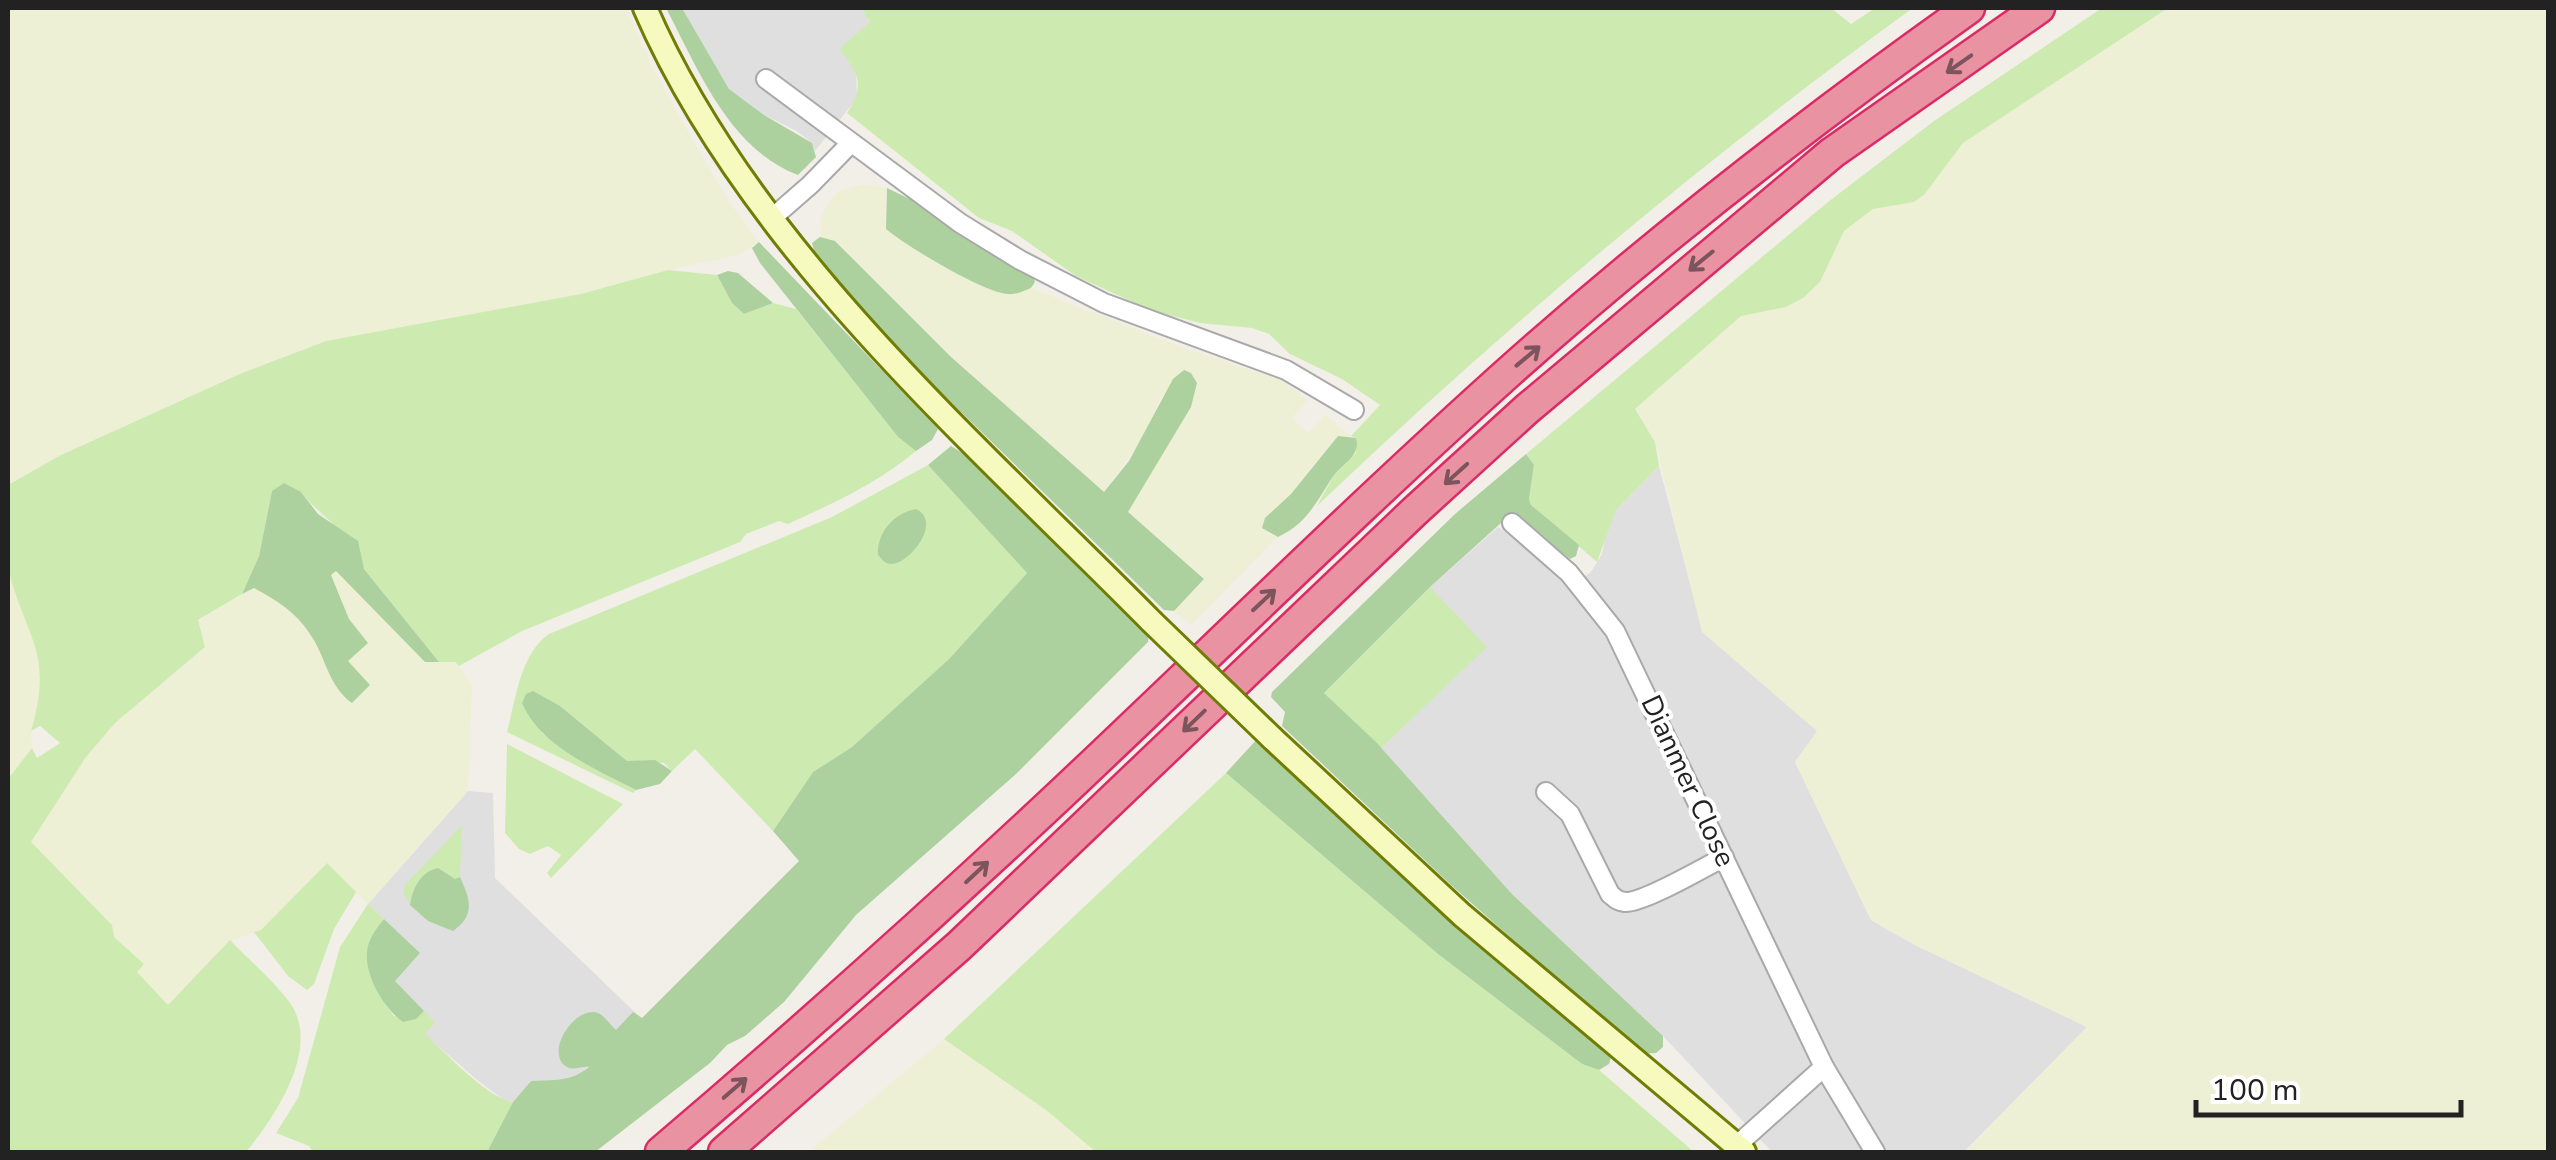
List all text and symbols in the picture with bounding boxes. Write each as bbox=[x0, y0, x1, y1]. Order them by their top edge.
one-way arrow bbox=[1946, 53, 1974, 74]
one-way arrow bbox=[1689, 249, 1715, 271]
one-way arrow bbox=[1515, 345, 1541, 367]
one-way arrow bbox=[1444, 462, 1469, 485]
one-way arrow bbox=[1251, 588, 1275, 612]
street label: Dianmer Close bbox=[1632, 689, 1744, 873]
one-way arrow bbox=[1183, 709, 1207, 733]
one-way arrow bbox=[964, 861, 989, 884]
scale bar bbox=[2196, 1055, 2461, 1117]
text: 100 m bbox=[2211, 1070, 2298, 1111]
one-way arrow bbox=[722, 1077, 747, 1100]

